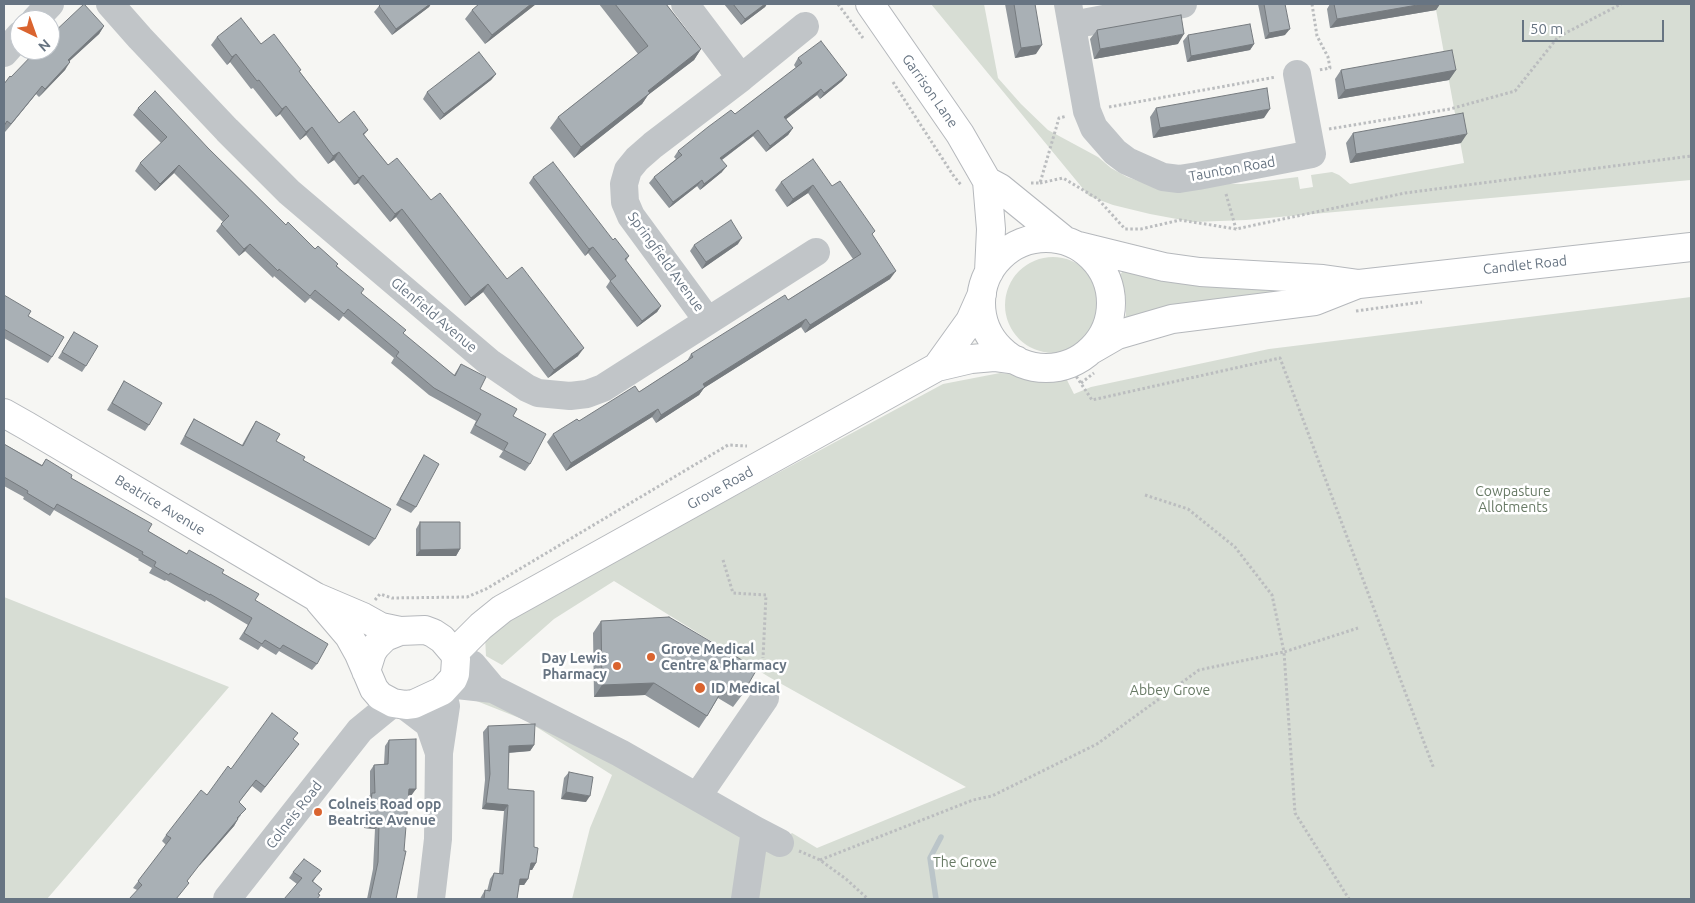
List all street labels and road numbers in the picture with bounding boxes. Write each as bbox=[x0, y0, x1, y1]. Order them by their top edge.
street label: Garrison Lane bbox=[898, 51, 962, 131]
street label: Taunton Road bbox=[1187, 153, 1277, 185]
street label: Springfield Avenue bbox=[624, 209, 708, 315]
street label: Candlet Road bbox=[1482, 252, 1568, 278]
street label: Glenfield Avenue bbox=[387, 274, 481, 356]
street label: Grove Road bbox=[684, 463, 756, 513]
street label: Beatrice Avenue bbox=[112, 471, 208, 539]
street label: Colneis Road bbox=[262, 778, 326, 852]

